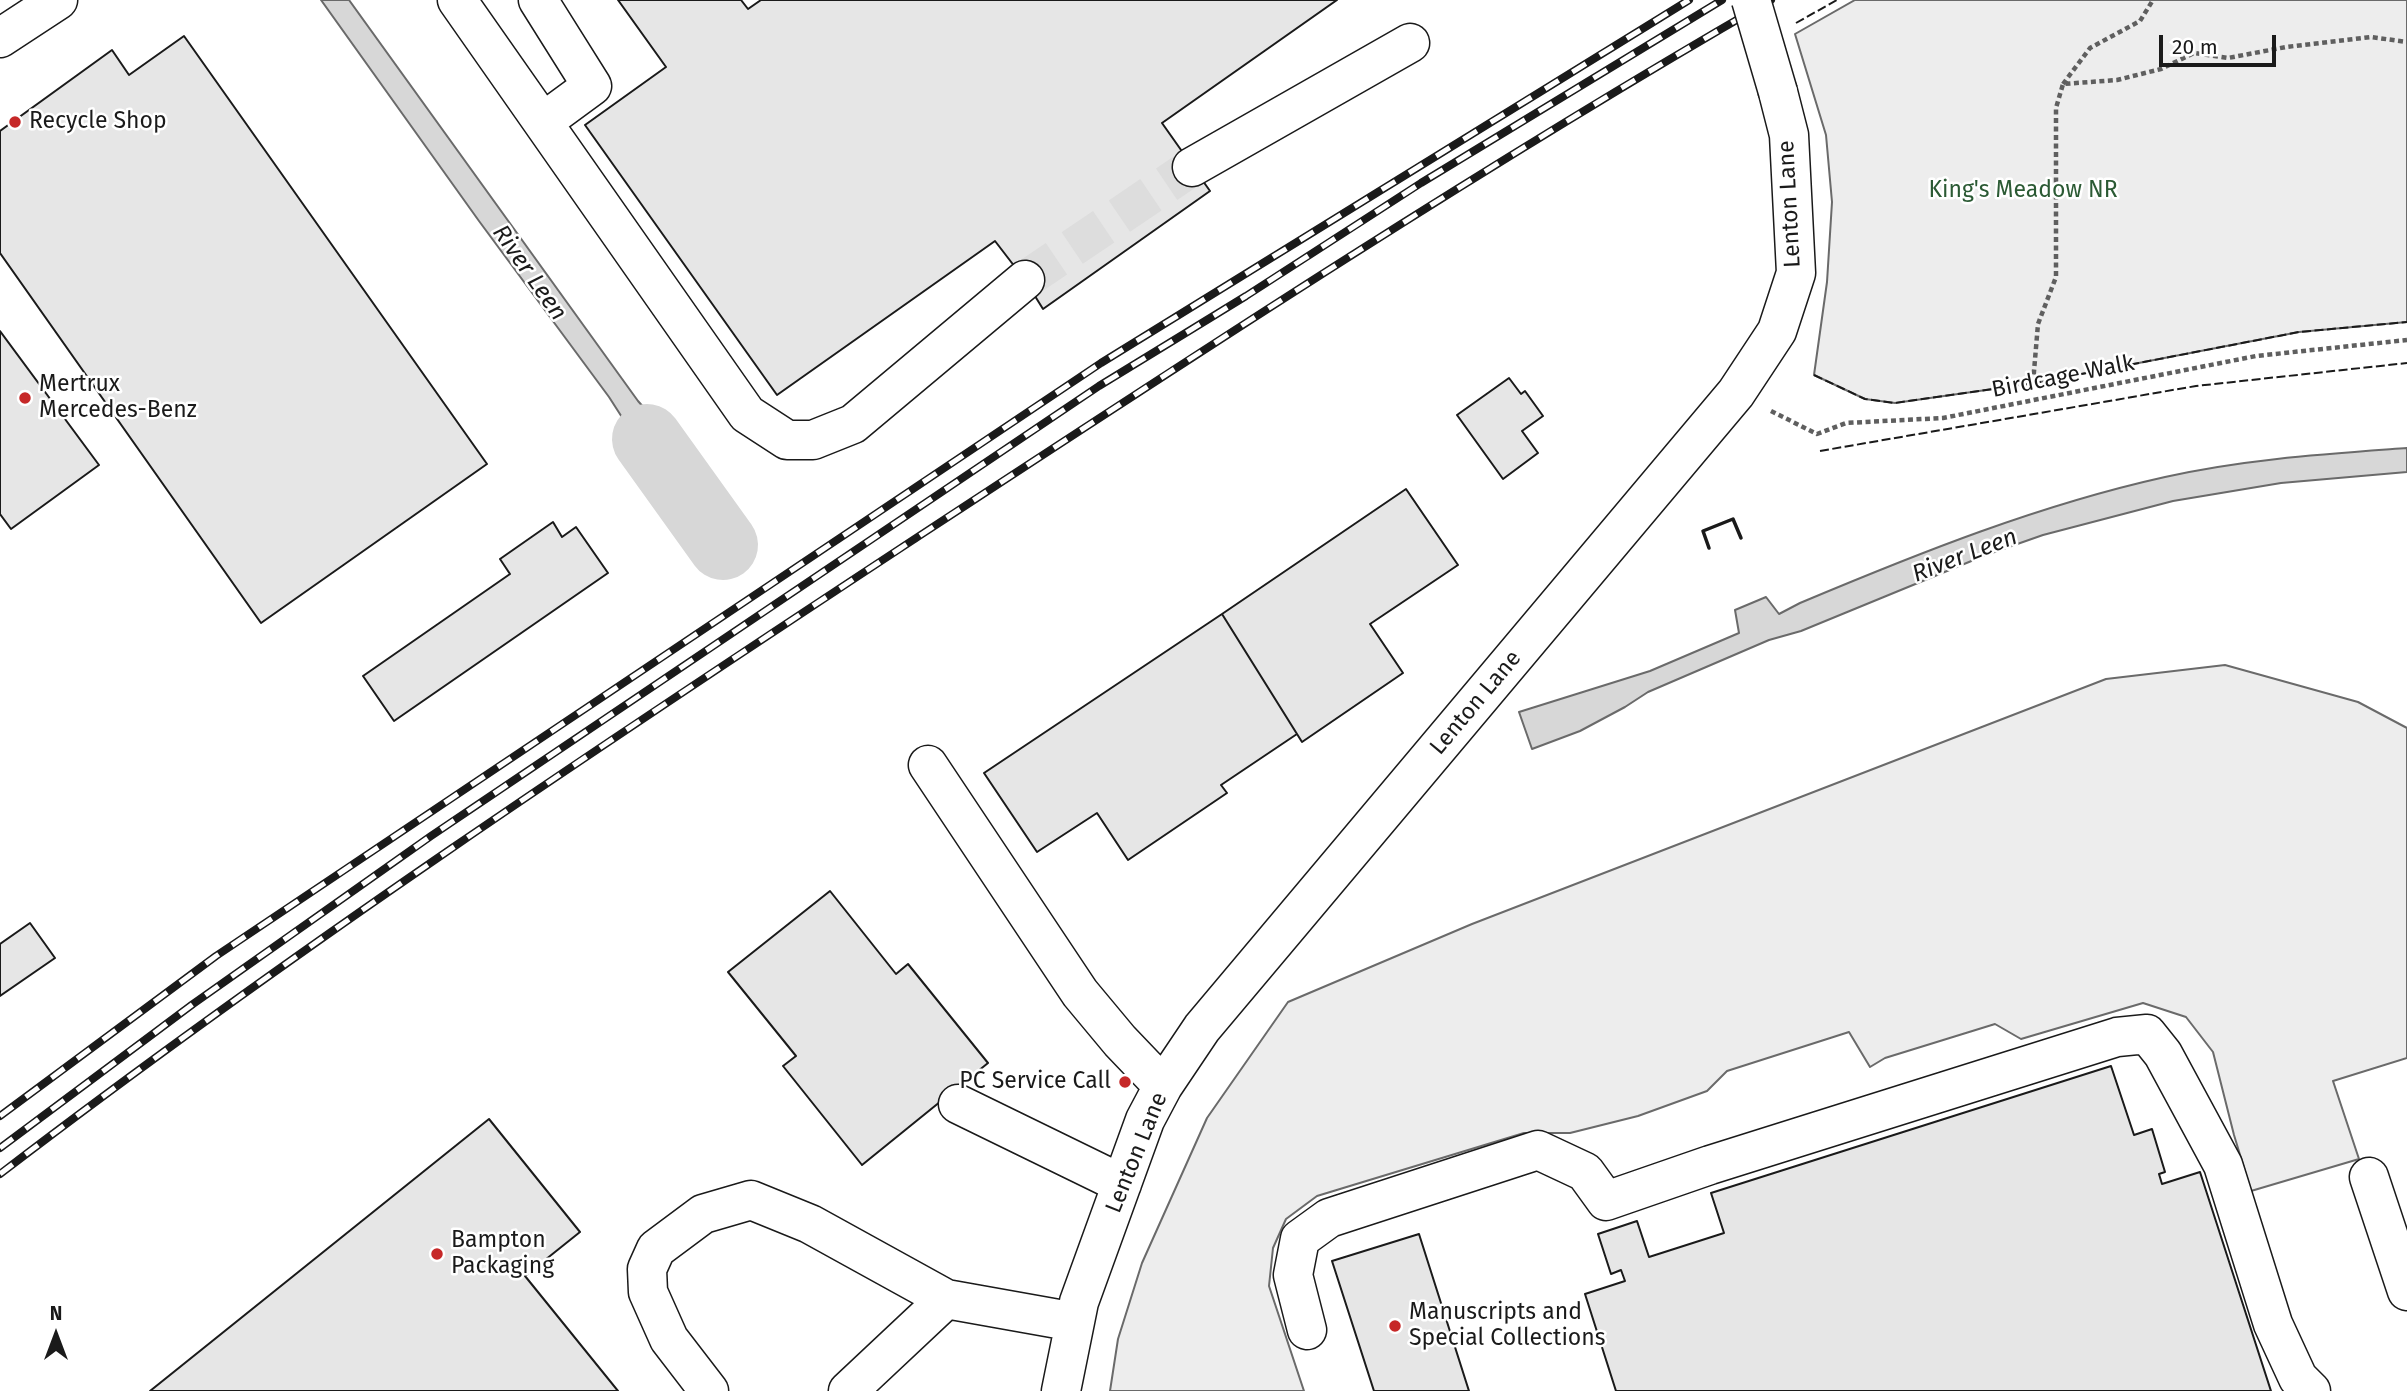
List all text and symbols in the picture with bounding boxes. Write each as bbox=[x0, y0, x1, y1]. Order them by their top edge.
scale bar bbox=[2162, 21, 2279, 65]
text: 20 m bbox=[2172, 34, 2218, 60]
place label: Recycle Shop bbox=[29, 108, 167, 136]
marker: Recycle Shop bbox=[7, 114, 23, 130]
street label: Lenton Lane bbox=[1773, 140, 1807, 268]
park label: King's Meadow NR bbox=[1928, 177, 2118, 205]
water label: River Leen bbox=[486, 220, 572, 326]
street label: Birdcage Walk bbox=[1989, 350, 2137, 404]
place label: Mertrux Mercedes-Benz bbox=[39, 371, 197, 425]
marker: Mertrux Mercedes-Benz bbox=[17, 390, 33, 406]
water label: River Leen bbox=[1908, 523, 2022, 589]
street label: Lenton Lane bbox=[1424, 645, 1528, 761]
place label: PC Service Call bbox=[959, 1068, 1111, 1096]
marker: PC Service Call bbox=[1117, 1074, 1133, 1090]
street label: Lenton Lane bbox=[1100, 1089, 1174, 1217]
place label: Bampton Packaging bbox=[451, 1227, 554, 1281]
marker: Bampton Packaging bbox=[429, 1246, 445, 1262]
place label: Manuscripts and Special Collections bbox=[1409, 1299, 1606, 1353]
north arrow bbox=[21, 1300, 91, 1370]
text: N bbox=[50, 1302, 62, 1325]
marker: Manuscripts and Special Collections bbox=[1387, 1318, 1403, 1334]

